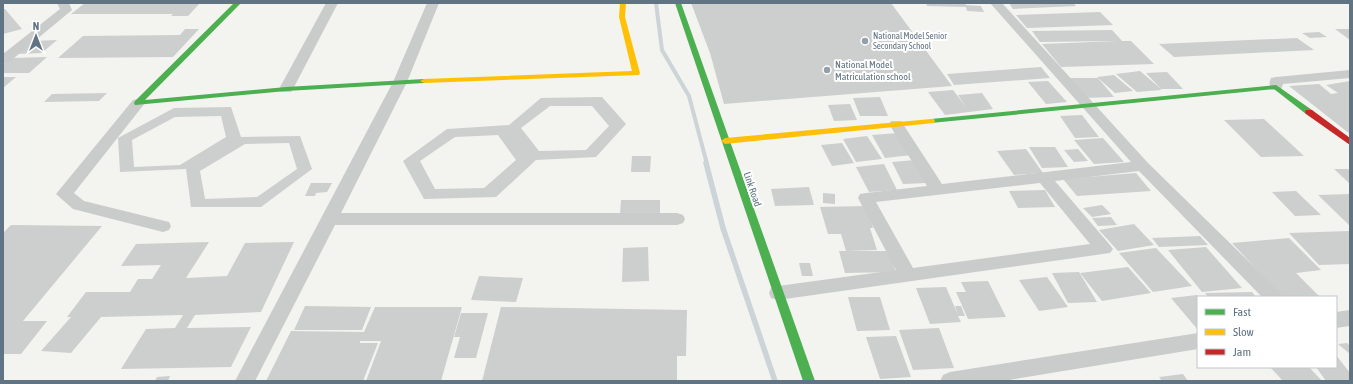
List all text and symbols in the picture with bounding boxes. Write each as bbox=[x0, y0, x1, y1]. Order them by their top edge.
north arrow bbox=[16, 16, 56, 56]
text: N bbox=[33, 20, 39, 32]
place label: National Model Senior Secondary School bbox=[873, 31, 947, 51]
marker: National Model Senior Secondary School bbox=[860, 36, 870, 46]
place label: National Model Matriculation school bbox=[835, 59, 911, 82]
marker: National Model Matriculation school bbox=[822, 65, 832, 75]
street label: Link Road bbox=[741, 170, 764, 208]
legend bbox=[1197, 296, 1337, 368]
text: Fast bbox=[1233, 305, 1251, 319]
text: Slow bbox=[1233, 325, 1254, 339]
text: Jam bbox=[1233, 345, 1251, 359]

